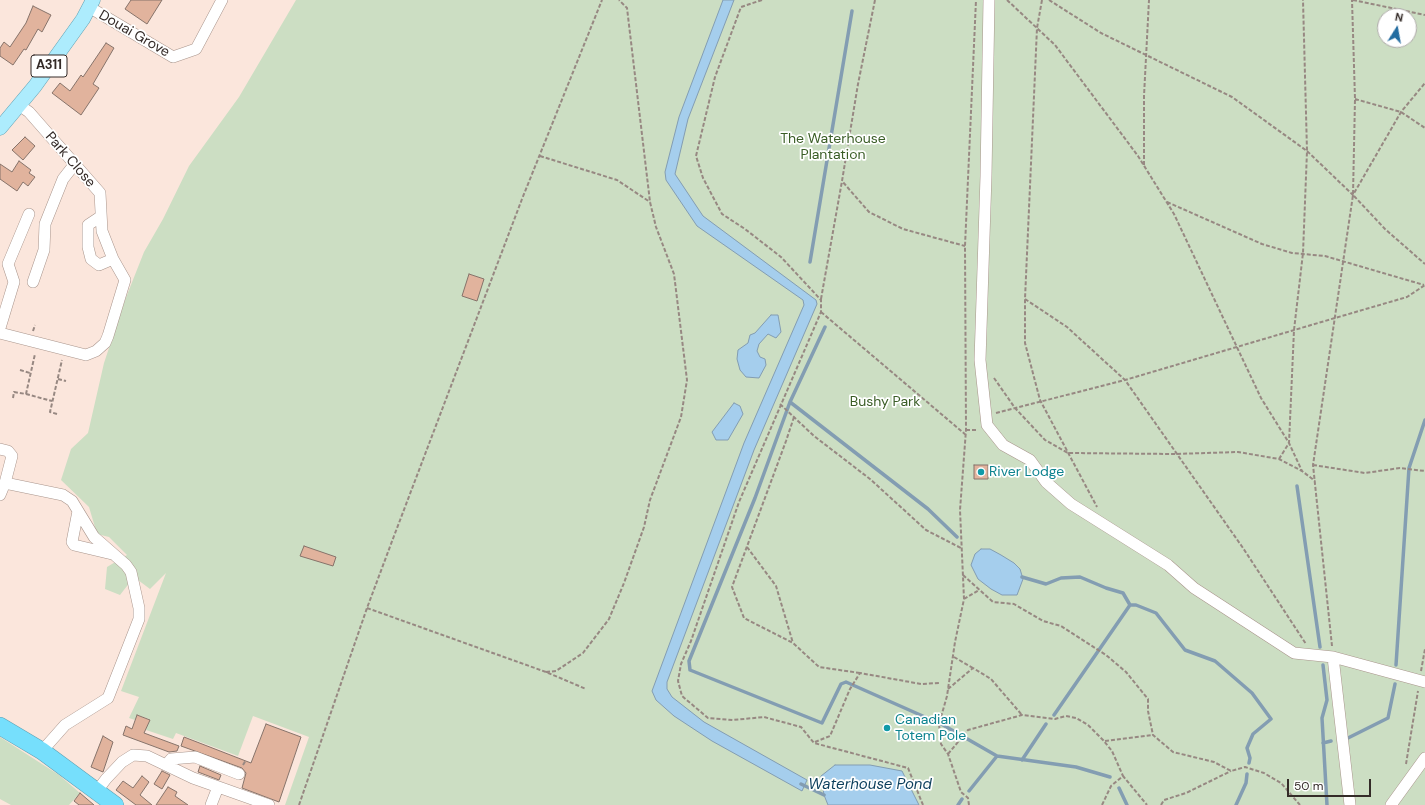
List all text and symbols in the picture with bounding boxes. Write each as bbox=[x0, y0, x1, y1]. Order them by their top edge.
street label: Douai Grove bbox=[96, 7, 172, 61]
north arrow bbox=[1377, 8, 1417, 48]
text: N bbox=[1394, 10, 1404, 25]
road number: A311 bbox=[31, 55, 67, 77]
street label: Park Close bbox=[41, 129, 99, 191]
park label: The Waterhouse Plantation bbox=[780, 131, 886, 164]
park label: Bushy Park bbox=[850, 394, 920, 410]
place label: River Lodge bbox=[989, 464, 1064, 480]
marker: River Lodge bbox=[976, 467, 986, 477]
place label: Canadian Totem Pole bbox=[895, 712, 966, 744]
marker: Canadian Totem Pole bbox=[882, 723, 892, 733]
scale bar bbox=[1289, 771, 1373, 797]
water label: Waterhouse Pond bbox=[808, 776, 932, 794]
text: 50 m bbox=[1294, 778, 1323, 794]

